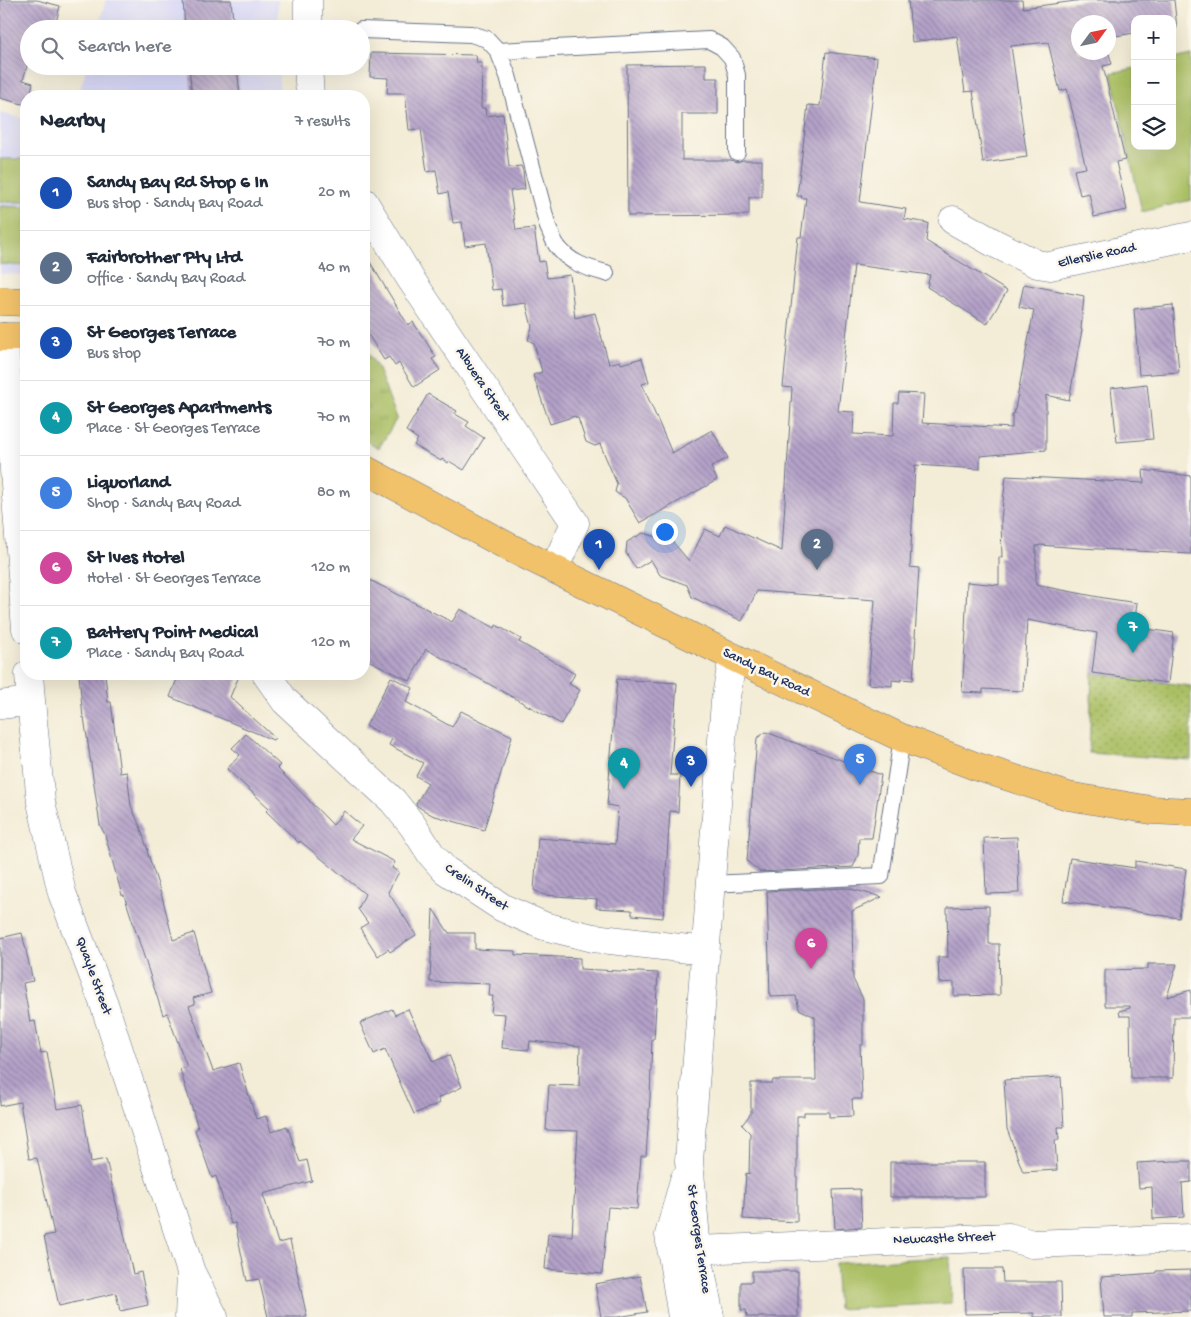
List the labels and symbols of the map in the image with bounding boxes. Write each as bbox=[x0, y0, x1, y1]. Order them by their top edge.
north arrow bbox=[1071, 15, 1116, 60]
street label: Ellerslie Road bbox=[1056, 239, 1139, 273]
street label: Albuera Street bbox=[451, 345, 514, 426]
your location bbox=[652, 519, 678, 545]
pin: 1 bbox=[583, 529, 615, 570]
pin: 2 bbox=[801, 529, 833, 570]
pin: 7 bbox=[1117, 612, 1149, 653]
street label: Sandy Bay Road bbox=[720, 645, 814, 702]
pin: 5 bbox=[844, 744, 876, 785]
pin: 3 bbox=[675, 746, 707, 787]
pin: 4 bbox=[608, 748, 640, 789]
street label: Crelin Street bbox=[441, 860, 512, 916]
pin: 6 bbox=[795, 928, 827, 969]
street label: Quayle Street bbox=[71, 935, 115, 1018]
street label: St Georges Terrace bbox=[682, 1183, 714, 1295]
street label: Newcastle Street bbox=[893, 1229, 996, 1249]

